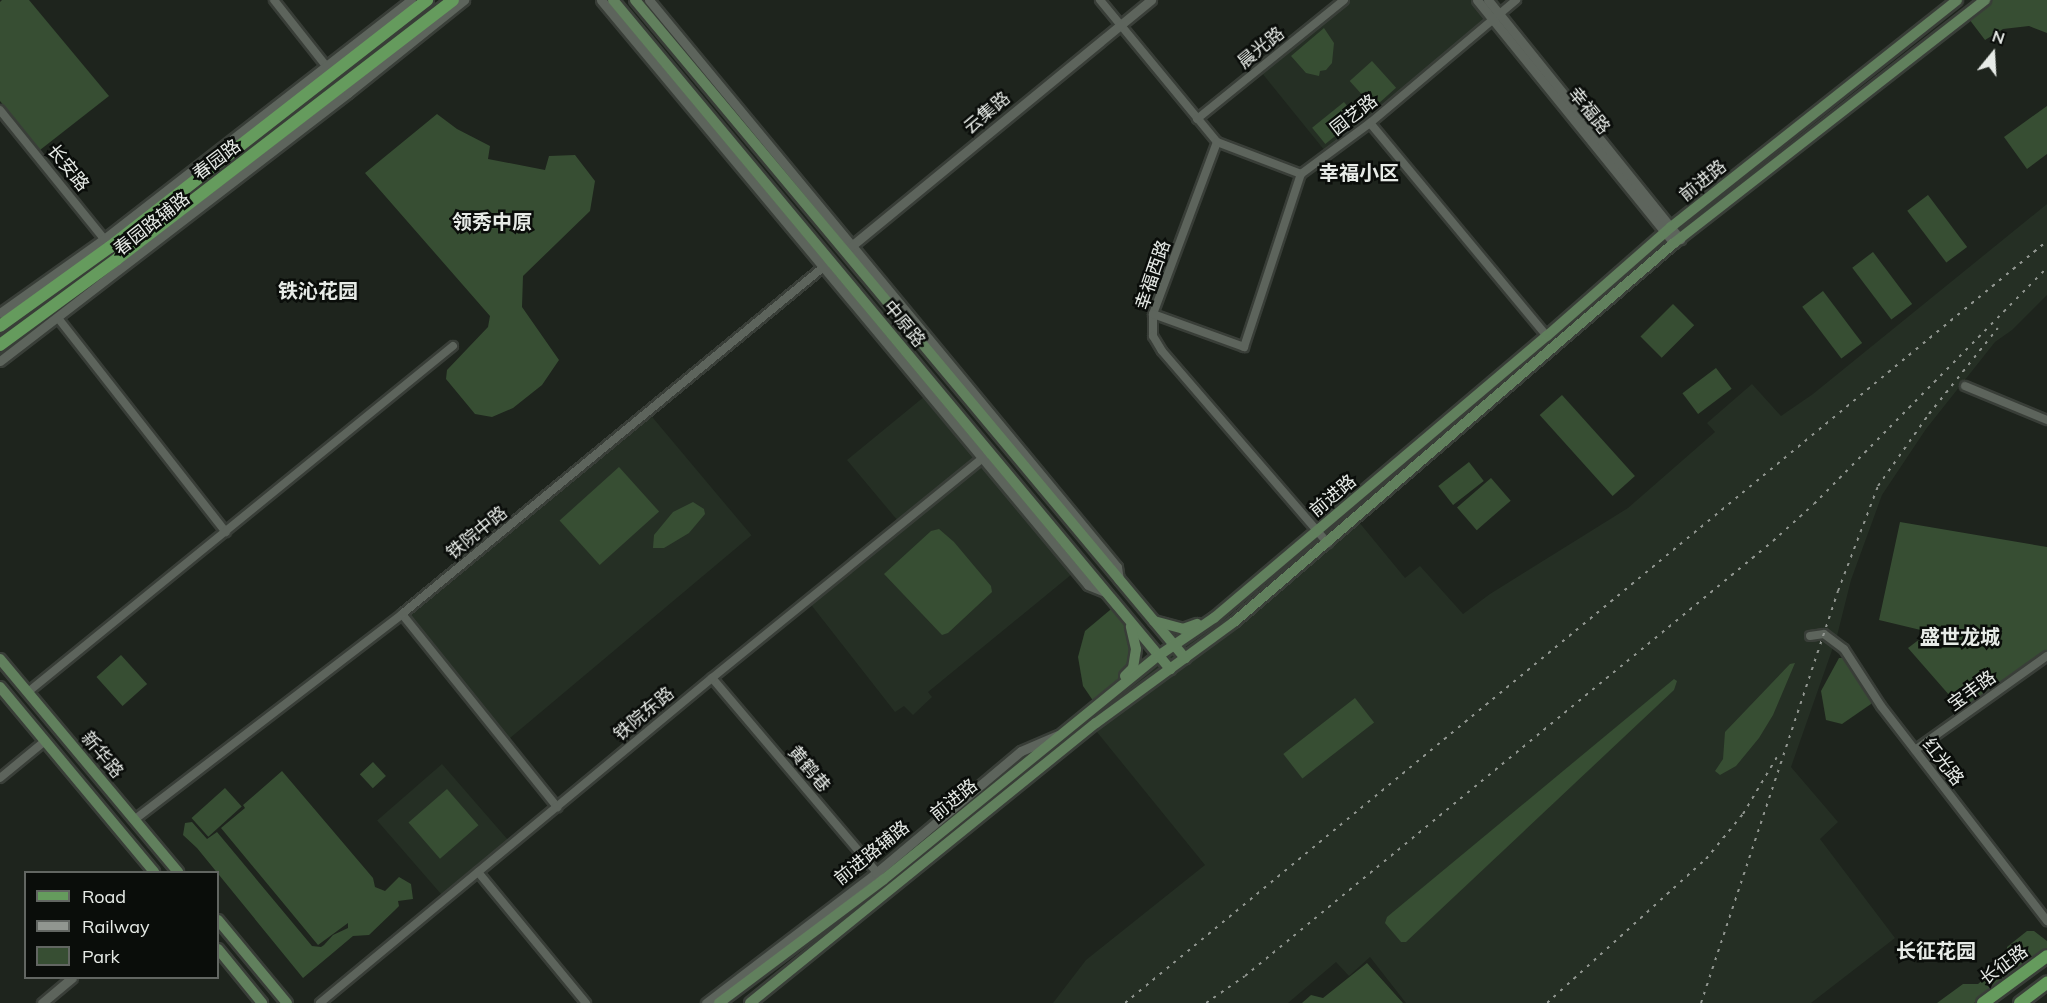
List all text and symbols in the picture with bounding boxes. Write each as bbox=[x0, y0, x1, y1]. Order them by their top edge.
street label: 晨光路 bbox=[1233, 23, 1289, 73]
north arrow bbox=[1963, 24, 2023, 84]
text: N bbox=[1990, 26, 2007, 48]
street label: 幸福路 bbox=[1564, 83, 1614, 139]
street label: 云集路 bbox=[959, 87, 1015, 139]
street label: 园艺路 bbox=[1326, 90, 1382, 140]
street label: 春园路 bbox=[189, 135, 245, 185]
street label: 长安路 bbox=[43, 140, 93, 196]
street label: 前进路 bbox=[1675, 156, 1731, 206]
district label: 幸福小区 bbox=[1319, 160, 1399, 184]
street label: 春园路辅路 bbox=[110, 188, 194, 260]
district label: 领秀中原 bbox=[452, 209, 532, 233]
street label: 幸福西路 bbox=[1131, 237, 1175, 313]
district label: 铁沁花园 bbox=[278, 278, 358, 302]
street label: 中原路 bbox=[878, 296, 930, 352]
street label: 前进路 bbox=[1305, 470, 1361, 522]
street label: 铁院中路 bbox=[442, 502, 512, 564]
district label: 盛世龙城 bbox=[1920, 624, 2000, 648]
street label: 宝丰路 bbox=[1944, 666, 2000, 716]
street label: 铁院东路 bbox=[609, 683, 679, 745]
street label: 新华路 bbox=[76, 727, 128, 783]
street label: 红光路 bbox=[1918, 734, 1968, 790]
street label: 黄鹤巷 bbox=[783, 741, 835, 797]
street label: 前进路 bbox=[926, 775, 982, 825]
street label: 前进路辅路 bbox=[830, 816, 914, 890]
legend bbox=[24, 871, 219, 979]
text: Road bbox=[82, 885, 126, 908]
text: Railway bbox=[82, 915, 150, 938]
district label: 长征花园 bbox=[1896, 938, 1976, 962]
street label: 长征路 bbox=[1976, 940, 2032, 990]
text: Park bbox=[82, 945, 120, 968]

